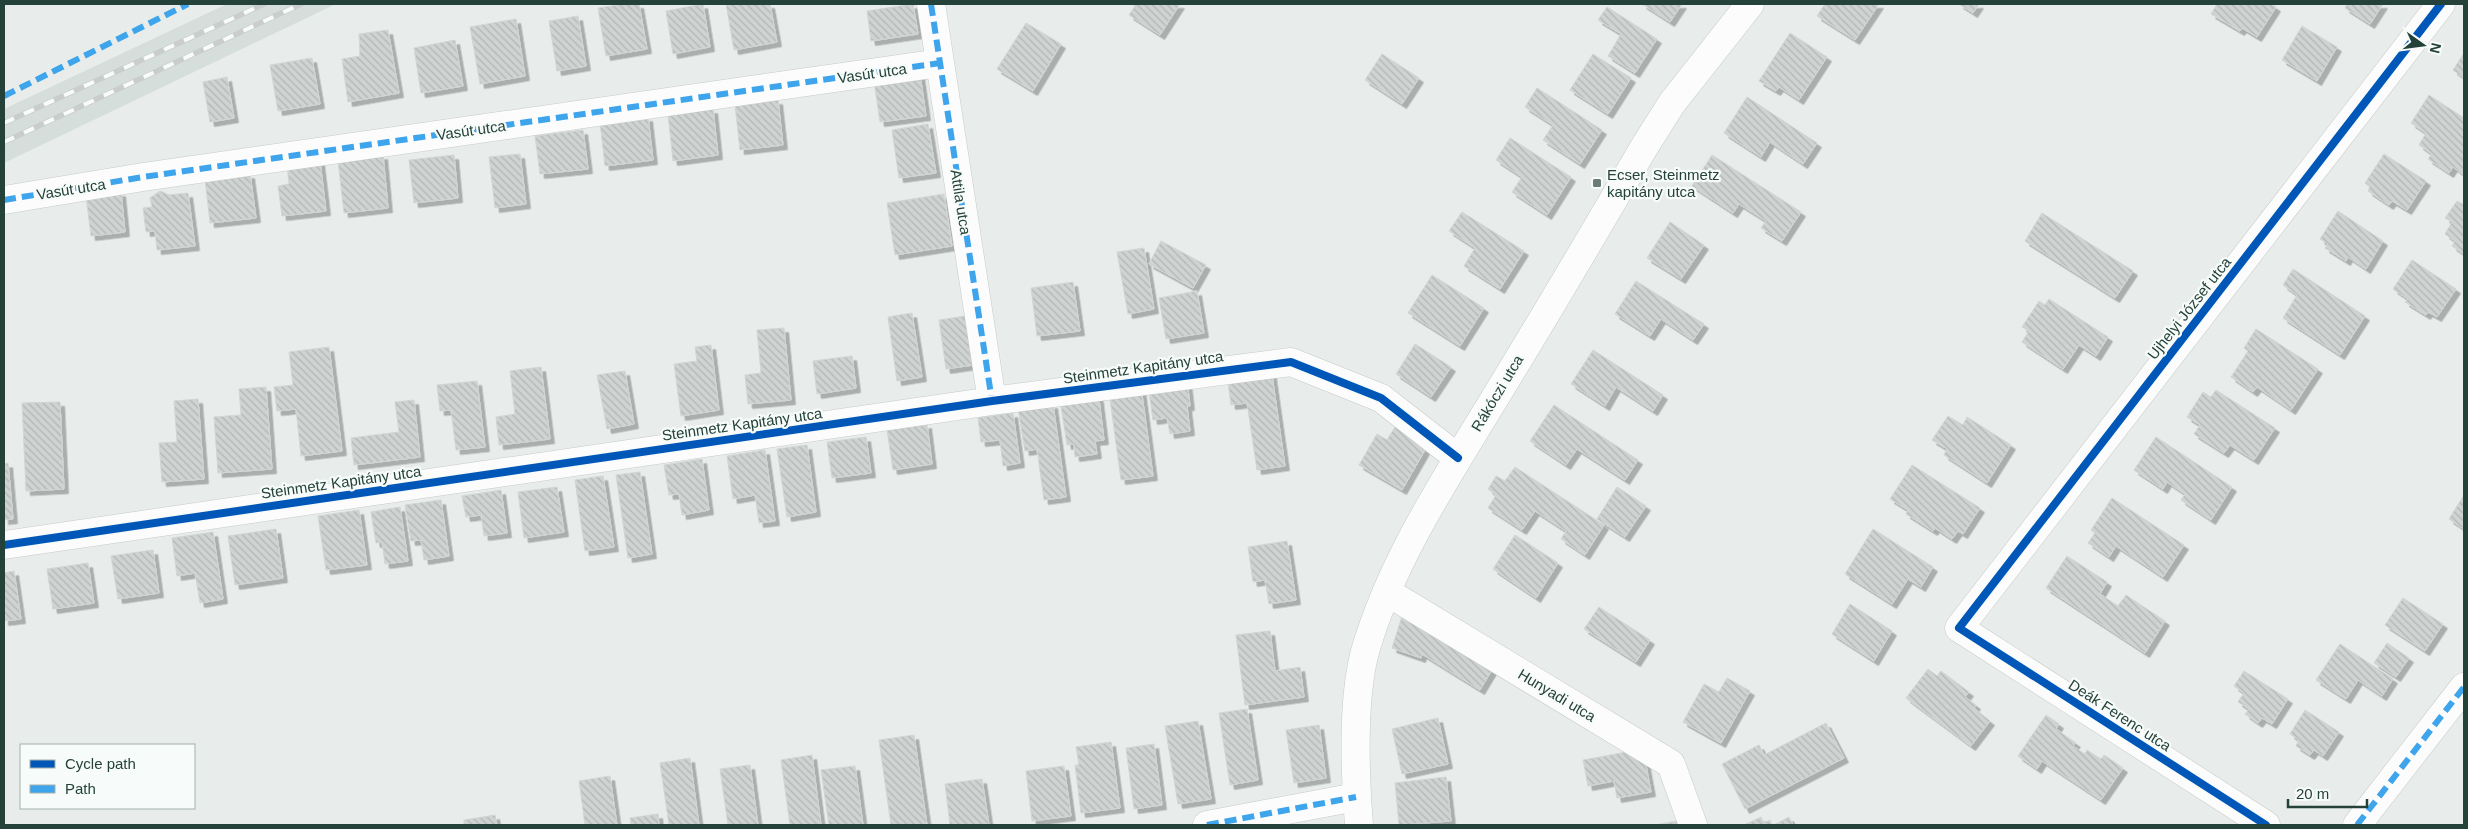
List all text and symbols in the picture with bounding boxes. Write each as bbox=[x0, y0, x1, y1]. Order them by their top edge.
north arrow bbox=[2398, 20, 2448, 70]
text: N bbox=[2427, 41, 2445, 55]
street label: Vasút utca bbox=[836, 60, 908, 86]
street label: Vasút utca bbox=[435, 117, 507, 143]
place label: Ecser, Steinmetz kapitány utca bbox=[1607, 166, 1720, 200]
street label: Attila utca bbox=[947, 168, 975, 237]
street label: Vasút utca bbox=[35, 175, 107, 203]
marker: Ecser, Steinmetz kapitány utca bbox=[1591, 177, 1603, 189]
street label: Ujhelyi József utca bbox=[2144, 253, 2235, 363]
street label: Steinmetz Kapitány utca bbox=[1062, 347, 1225, 387]
street label: Rákóczi utca bbox=[1468, 351, 1527, 434]
street label: Steinmetz Kapitány utca bbox=[661, 404, 824, 444]
street label: Steinmetz Kapitány utca bbox=[260, 462, 423, 502]
street label: Hunyadi utca bbox=[1515, 665, 1599, 725]
street label: Deák Ferenc utca bbox=[2066, 676, 2175, 755]
legend bbox=[20, 744, 195, 809]
text: Cycle path bbox=[65, 755, 136, 772]
scale bar bbox=[2288, 776, 2367, 808]
text: Path bbox=[65, 780, 96, 797]
text: 20 m bbox=[2296, 785, 2329, 802]

